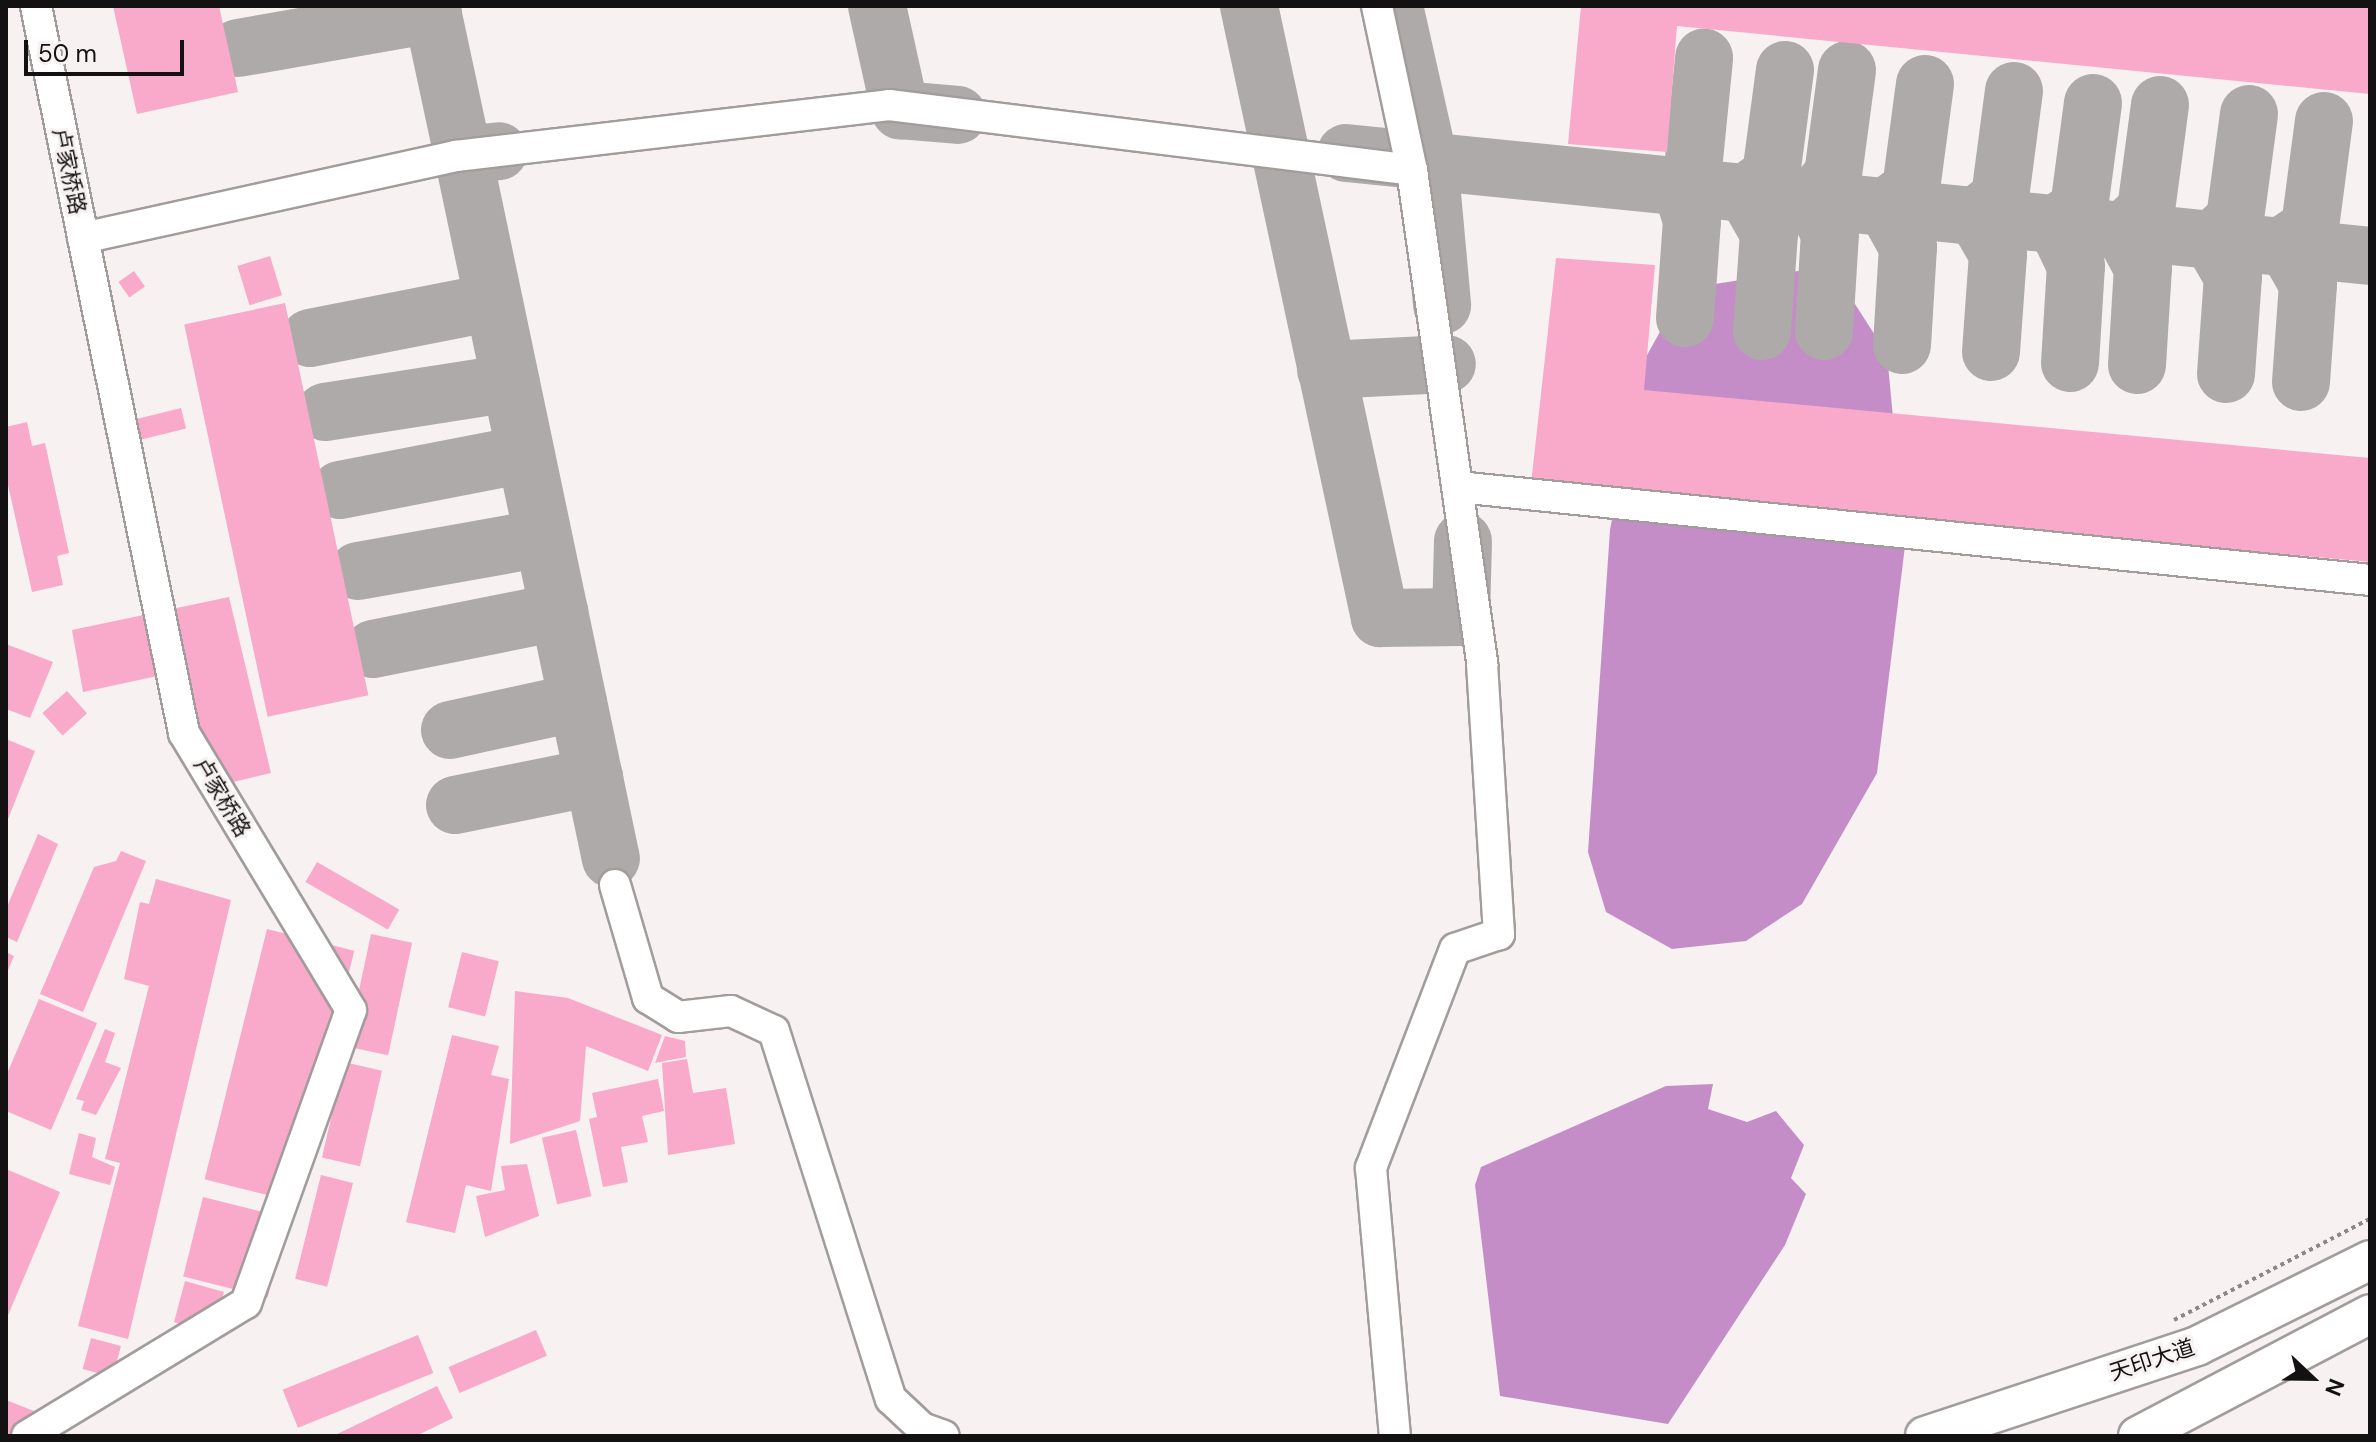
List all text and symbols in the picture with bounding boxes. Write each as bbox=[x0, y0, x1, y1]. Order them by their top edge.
scale bar bbox=[28, 24, 188, 74]
text: 50 m bbox=[38, 38, 97, 69]
street label: 卢家桥路 bbox=[47, 125, 91, 217]
street label: 卢家桥路 bbox=[188, 752, 256, 842]
street label: 天印大道 bbox=[2106, 1334, 2198, 1386]
north arrow bbox=[2272, 1338, 2352, 1418]
text: N bbox=[2318, 1374, 2351, 1400]

